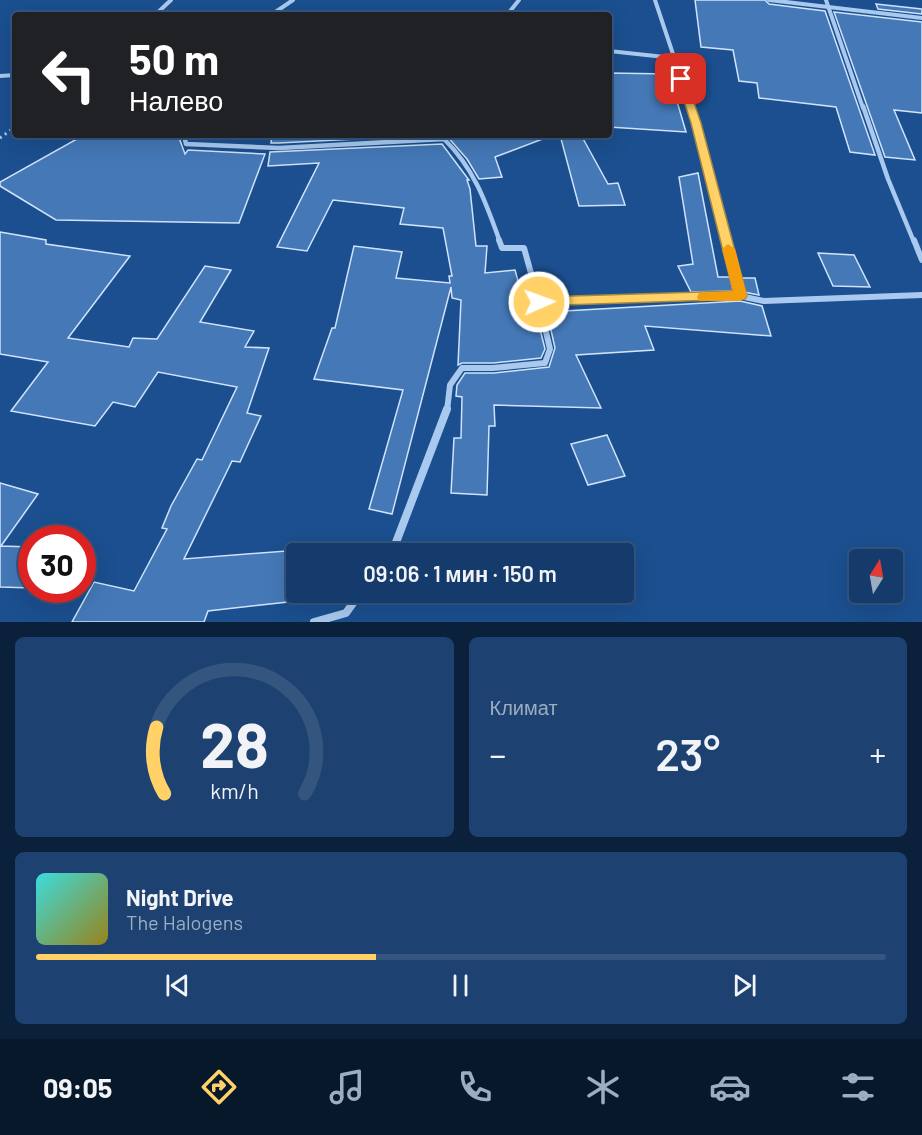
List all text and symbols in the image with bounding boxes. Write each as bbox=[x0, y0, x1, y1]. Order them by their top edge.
text: 50 m bbox=[129, 33, 219, 83]
icon: left bbox=[30, 36, 108, 114]
pin bbox=[655, 53, 706, 104]
icon: arrive bbox=[664, 62, 697, 95]
text: Налево bbox=[129, 84, 223, 116]
position arrow bbox=[507, 270, 571, 334]
speed limit sign: 30 bbox=[18, 525, 96, 603]
north arrow bbox=[849, 549, 903, 603]
map controls bbox=[849, 549, 903, 603]
text: 09:06 · 1 мин · 150 m bbox=[363, 560, 557, 586]
text: Климат bbox=[490, 695, 558, 719]
text: 28 bbox=[200, 706, 269, 780]
text: 23° bbox=[655, 726, 720, 780]
text: − bbox=[490, 734, 506, 774]
text: + bbox=[870, 734, 886, 774]
text: km/h bbox=[210, 778, 259, 803]
text: Night Drive bbox=[126, 884, 234, 910]
text: The Halogens bbox=[126, 910, 243, 934]
icon: previous bbox=[161, 969, 194, 1002]
icon: pause bbox=[444, 969, 477, 1002]
icon: next bbox=[728, 969, 761, 1002]
icon: directions bbox=[198, 1066, 240, 1108]
icon: music bbox=[326, 1066, 368, 1108]
icon: phone bbox=[454, 1066, 496, 1108]
icon: climate bbox=[582, 1066, 624, 1108]
icon: car bbox=[709, 1066, 751, 1108]
icon: filters bbox=[837, 1066, 879, 1108]
text: 09:05 bbox=[43, 1071, 112, 1103]

